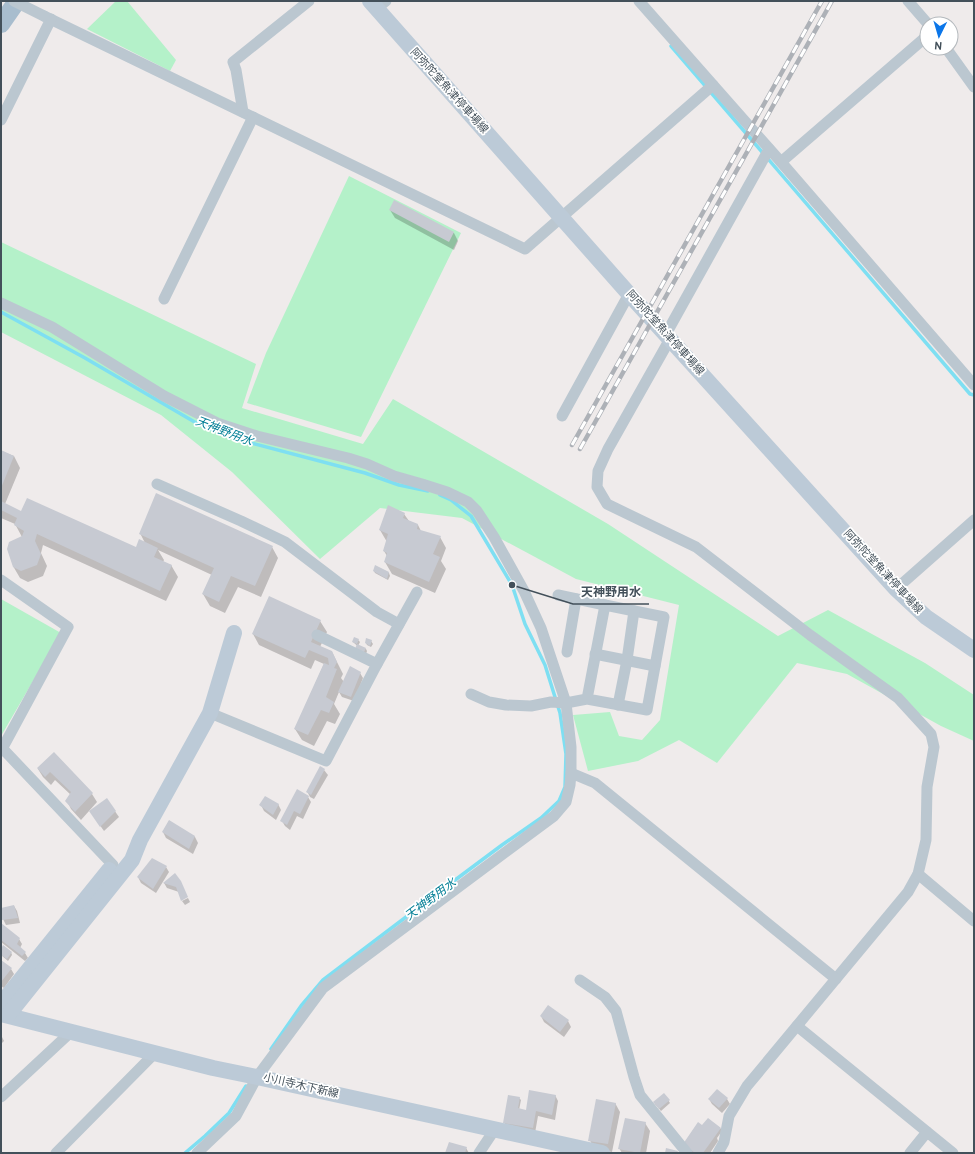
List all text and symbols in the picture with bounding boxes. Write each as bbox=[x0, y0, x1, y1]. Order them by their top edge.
north arrow bbox=[919, 16, 959, 56]
text: N bbox=[934, 38, 943, 52]
street label: 阿弥陀堂魚津停車場線 bbox=[407, 45, 491, 137]
street label: 阿弥陀堂魚津停車場線 bbox=[623, 287, 707, 379]
water label: 天神野用水 bbox=[193, 414, 257, 451]
street label: 阿弥陀堂魚津停車場線 bbox=[840, 527, 926, 617]
callout: 天神野用水 bbox=[573, 580, 649, 604]
text: 天神野用水 bbox=[581, 585, 641, 601]
water label: 天神野用水 bbox=[402, 874, 461, 924]
street label: 小川寺木下新線 bbox=[262, 1071, 340, 1101]

